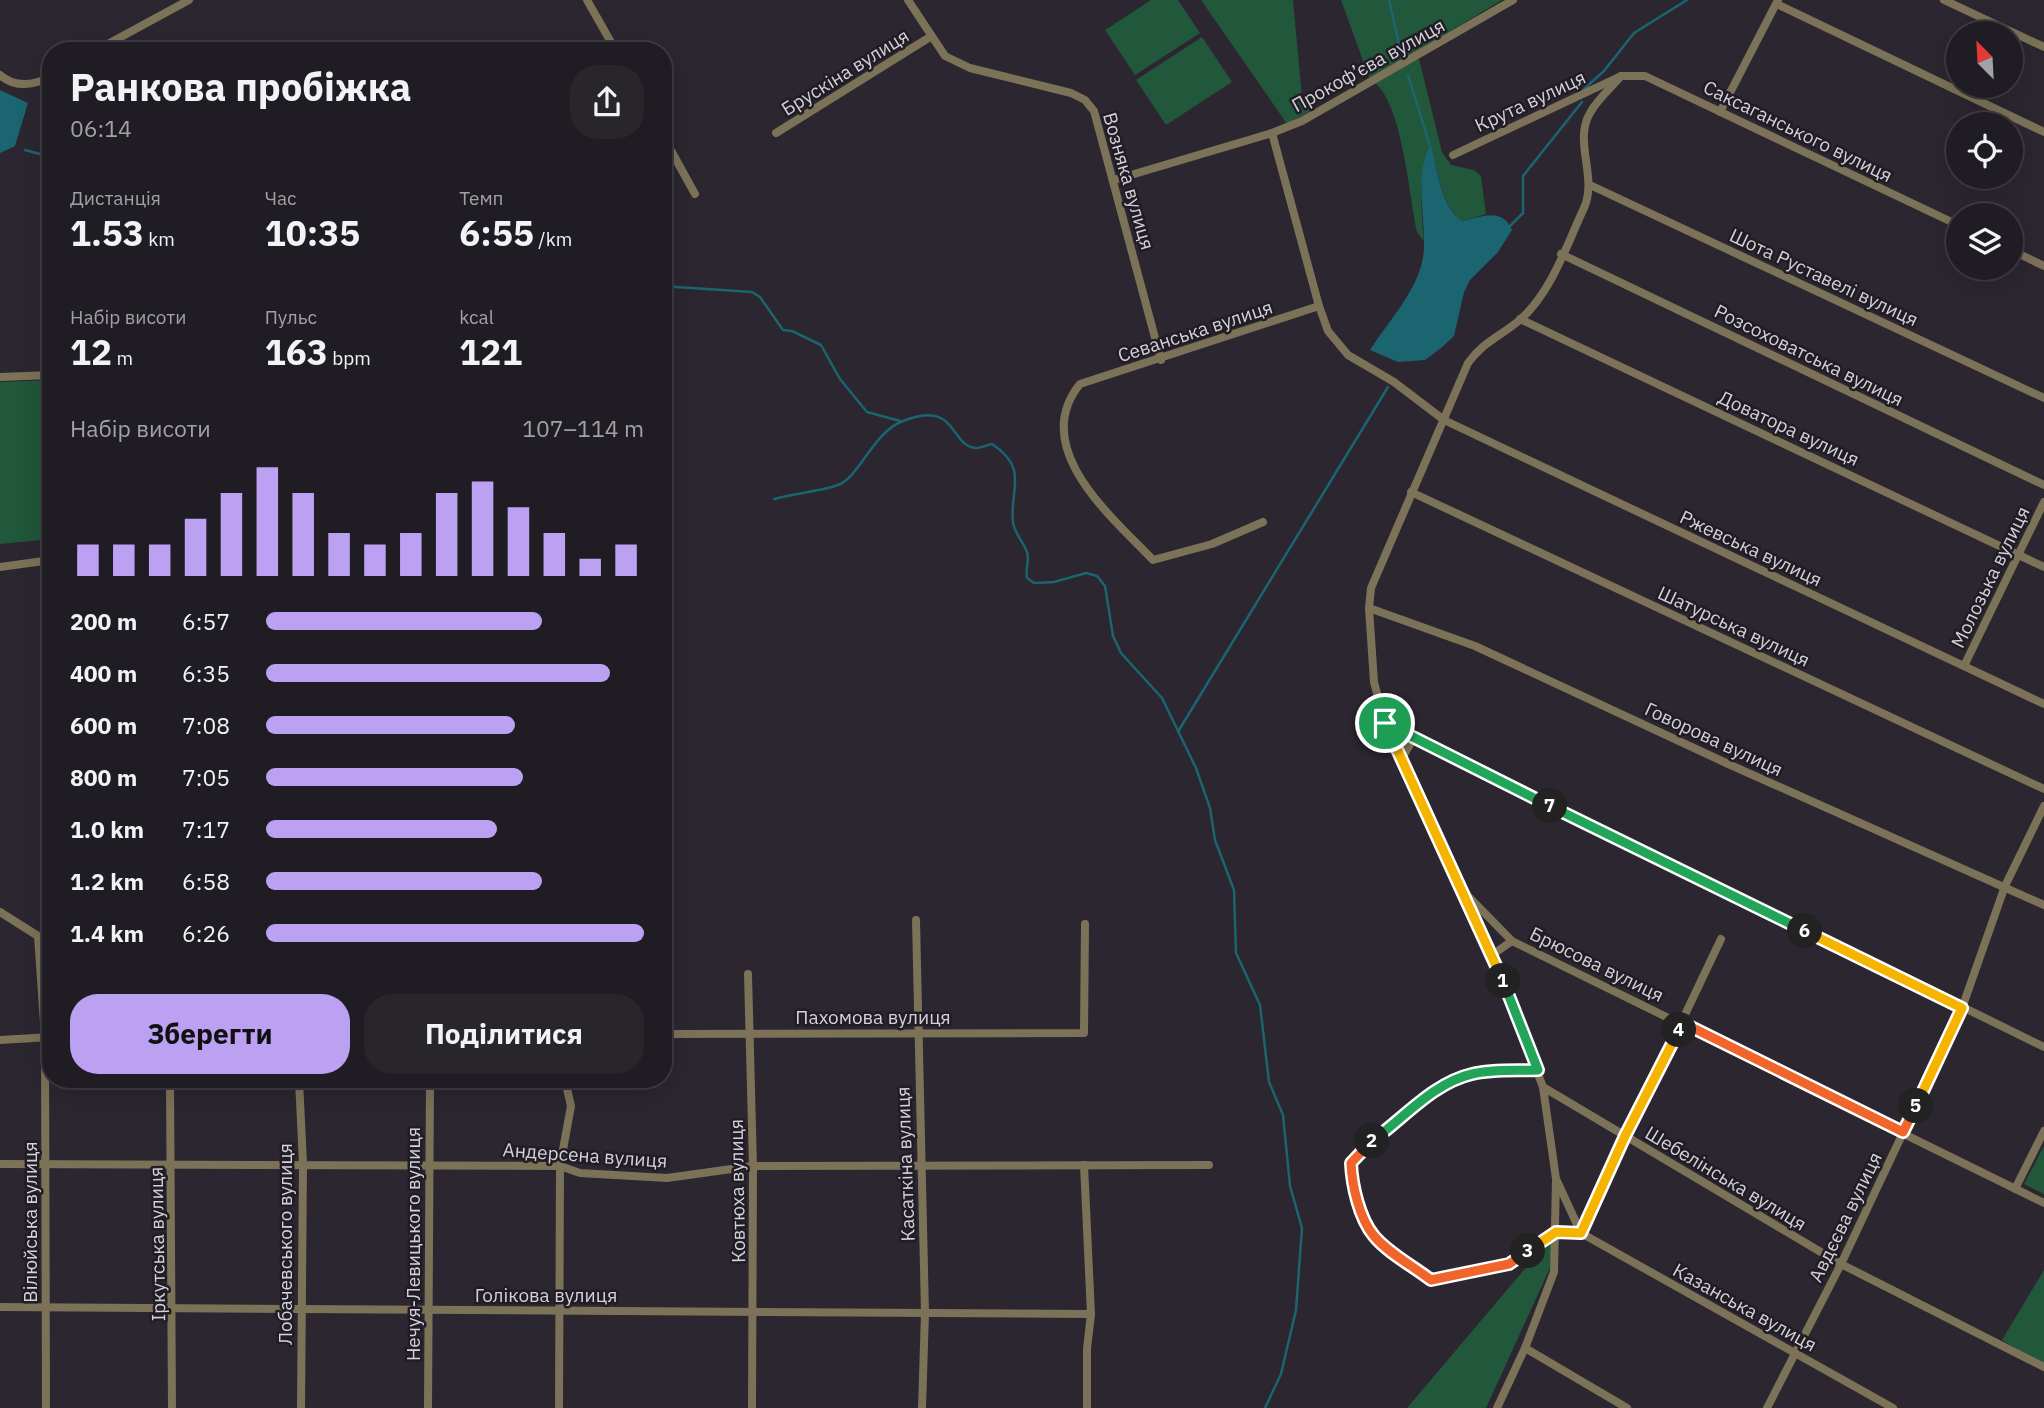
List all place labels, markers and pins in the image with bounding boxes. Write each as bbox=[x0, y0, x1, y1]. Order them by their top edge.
pin bbox=[1355, 693, 1415, 753]
pin: 7 bbox=[1532, 788, 1568, 824]
pin: 6 bbox=[1787, 914, 1822, 948]
pin: 1 bbox=[1486, 964, 1520, 998]
pin: 4 bbox=[1662, 1012, 1696, 1048]
pin: 5 bbox=[1898, 1088, 1934, 1124]
pin: 2 bbox=[1354, 1124, 1390, 1158]
pin: 3 bbox=[1510, 1234, 1546, 1268]

